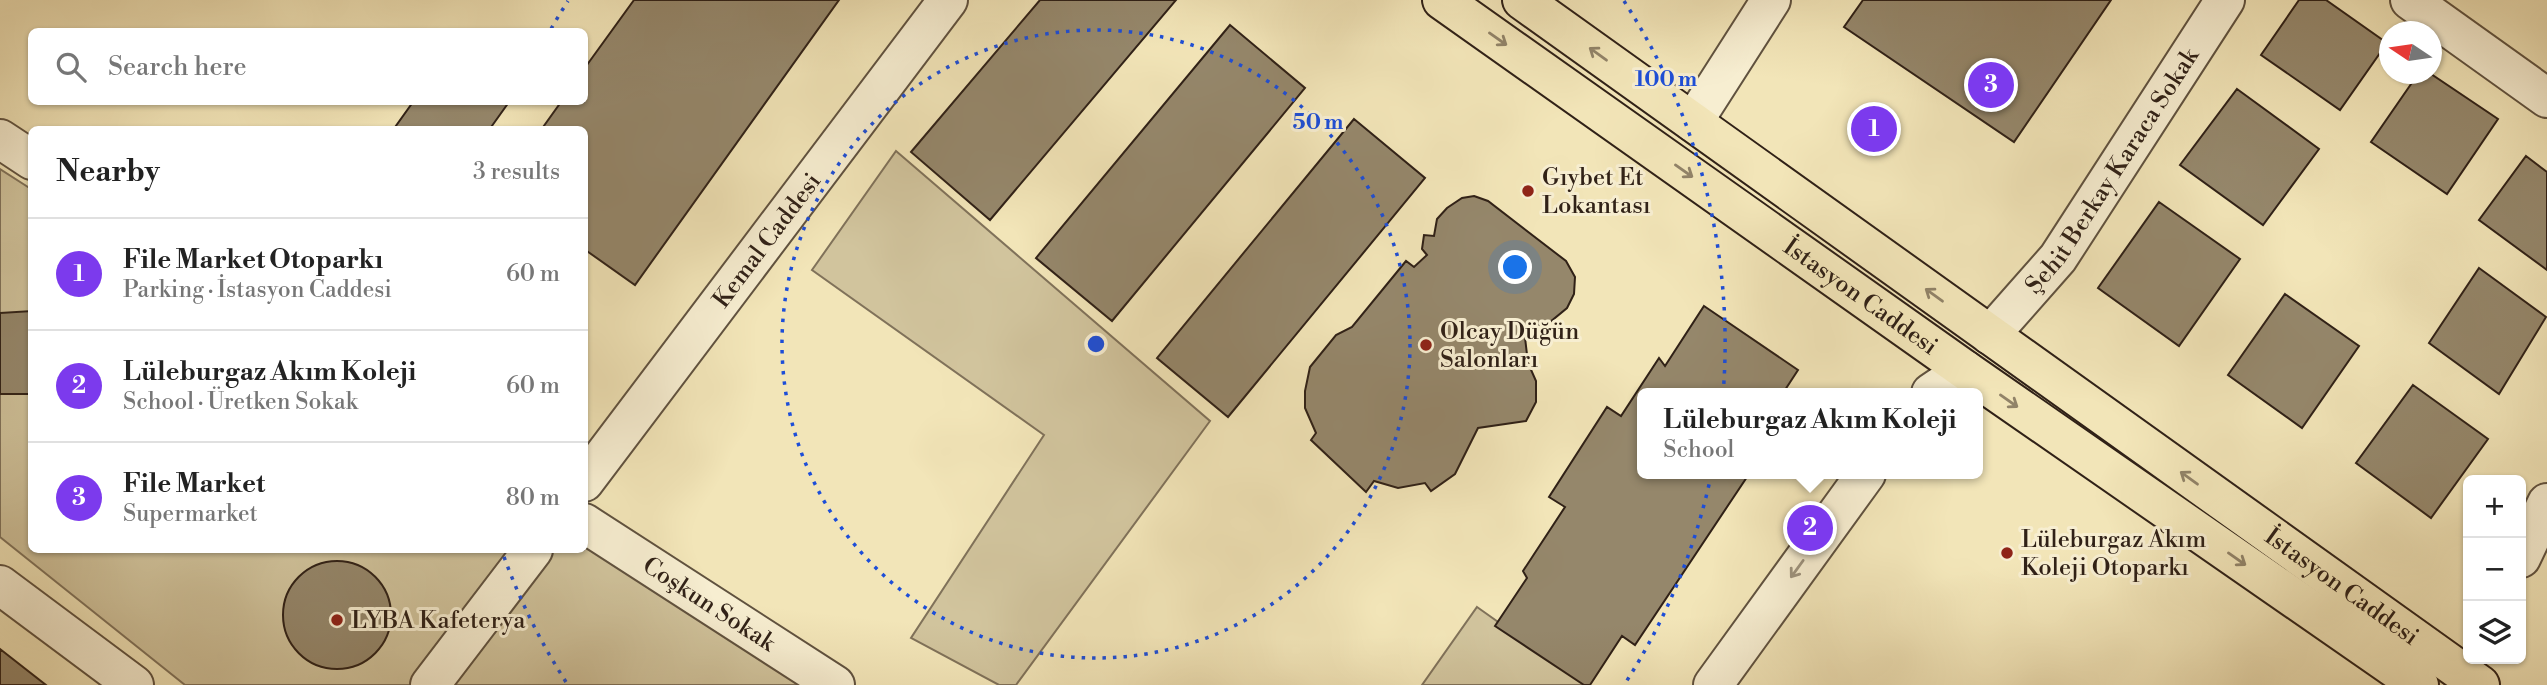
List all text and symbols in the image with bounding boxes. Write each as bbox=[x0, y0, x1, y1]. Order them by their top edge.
north arrow bbox=[2379, 21, 2442, 84]
search box bbox=[28, 28, 588, 105]
one-way arrow bbox=[1488, 32, 1507, 47]
street label: Şehit Berkay Karaca Sokak bbox=[2019, 42, 2207, 301]
one-way arrow bbox=[1589, 47, 1608, 61]
icon: search bbox=[52, 48, 90, 86]
text: Search here bbox=[108, 51, 247, 83]
pin: 3 bbox=[1968, 59, 2014, 111]
text: 100 m bbox=[1635, 67, 1697, 93]
pin: 1 bbox=[1851, 103, 1897, 155]
text: 50 m bbox=[1293, 110, 1343, 136]
text: Nearby bbox=[56, 153, 160, 191]
text: 3 results bbox=[473, 158, 560, 186]
place label: Gıybet Et Lokantası bbox=[1542, 163, 1651, 221]
one-way arrow bbox=[1673, 164, 1693, 178]
street label: Kemal Caddesi bbox=[707, 167, 828, 314]
marker: Gıybet Et Lokantası bbox=[1520, 183, 1536, 199]
street label: İstasyon Caddesi bbox=[1777, 231, 1943, 362]
text: File Market Otoparkı bbox=[123, 244, 383, 276]
your location bbox=[1498, 250, 1532, 284]
text: 1 bbox=[73, 260, 85, 288]
text: 60 m bbox=[506, 260, 560, 288]
text: Parking · İstasyon Caddesi bbox=[123, 276, 392, 304]
one-way arrow bbox=[1925, 288, 1944, 302]
place label: Olcay Düğün Salonları bbox=[1440, 317, 1579, 375]
centre of rings bbox=[1084, 332, 1108, 356]
marker: Olcay Düğün Salonları bbox=[1418, 337, 1434, 353]
text: Lüleburgaz Akım Koleji bbox=[123, 356, 416, 388]
text: 2 bbox=[72, 372, 86, 400]
text: 60 m bbox=[506, 372, 560, 400]
text: School · Üretken Sokak bbox=[123, 388, 358, 416]
popup bbox=[1637, 388, 1983, 479]
one-way arrow bbox=[1999, 394, 2019, 408]
text: Lüleburgaz Akım Koleji bbox=[1663, 404, 1957, 436]
text: School bbox=[1663, 436, 1734, 464]
text: File Market bbox=[123, 468, 265, 500]
one-way arrow bbox=[2180, 471, 2199, 486]
map controls bbox=[2463, 475, 2526, 664]
button: + bbox=[2463, 475, 2526, 538]
text: 3 bbox=[72, 484, 86, 512]
text: 80 m bbox=[506, 484, 560, 512]
text: Supermarket bbox=[123, 500, 258, 528]
pin: 2 bbox=[1787, 502, 1833, 554]
street label: İstasyon Caddesi bbox=[2258, 521, 2424, 652]
place label: Lüleburgaz Akım Koleji Otoparkı bbox=[2021, 525, 2206, 583]
button: − bbox=[2463, 538, 2526, 601]
marker: Lüleburgaz Akım Koleji Otoparkı bbox=[1999, 545, 2015, 561]
street label: Coşkun Sokak bbox=[637, 551, 782, 659]
one-way arrow bbox=[2227, 552, 2246, 566]
one-way arrow bbox=[1790, 559, 1804, 578]
button: layers bbox=[2463, 601, 2526, 664]
place label: LYBA Kafeterya bbox=[351, 606, 526, 636]
marker: LYBA Kafeterya bbox=[329, 612, 345, 628]

